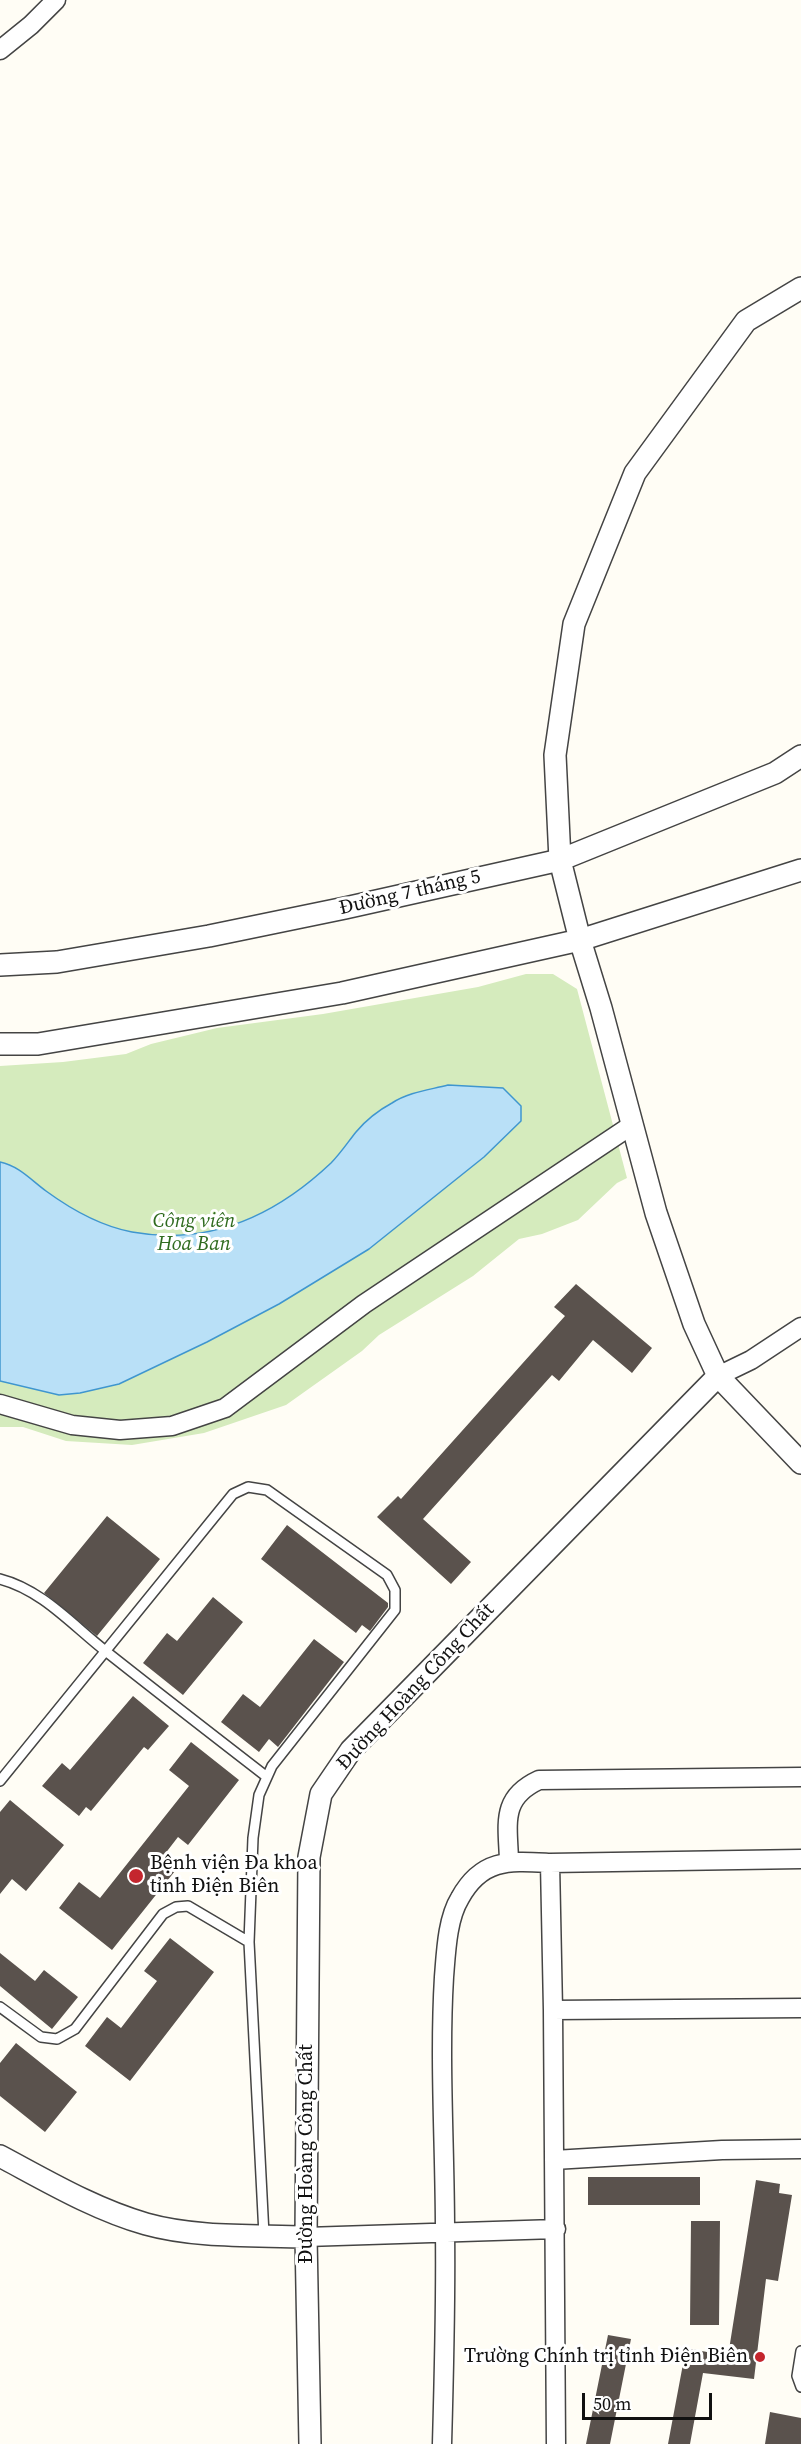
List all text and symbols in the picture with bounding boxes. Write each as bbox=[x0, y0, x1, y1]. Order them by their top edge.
street label: Đường 7 tháng 5 bbox=[337, 865, 483, 921]
park label: Công viên Hoa Ban bbox=[153, 1210, 235, 1257]
street label: Đường Hoàng Công Chất bbox=[332, 1599, 500, 1775]
place label: Bệnh viện Đa khoa tỉnh Điện Biên bbox=[150, 1852, 318, 1899]
marker: Bệnh viện Đa khoa tỉnh Điện Biên bbox=[127, 1867, 145, 1885]
street label: Đường Hoàng Công Chất bbox=[295, 2044, 319, 2264]
place label: Trường Chính trị tỉnh Điện Biên bbox=[464, 2345, 748, 2369]
marker: Trường Chính trị tỉnh Điện Biên bbox=[753, 2350, 767, 2364]
scale bar bbox=[585, 2381, 716, 2419]
text: 50 m bbox=[593, 2391, 631, 2416]

